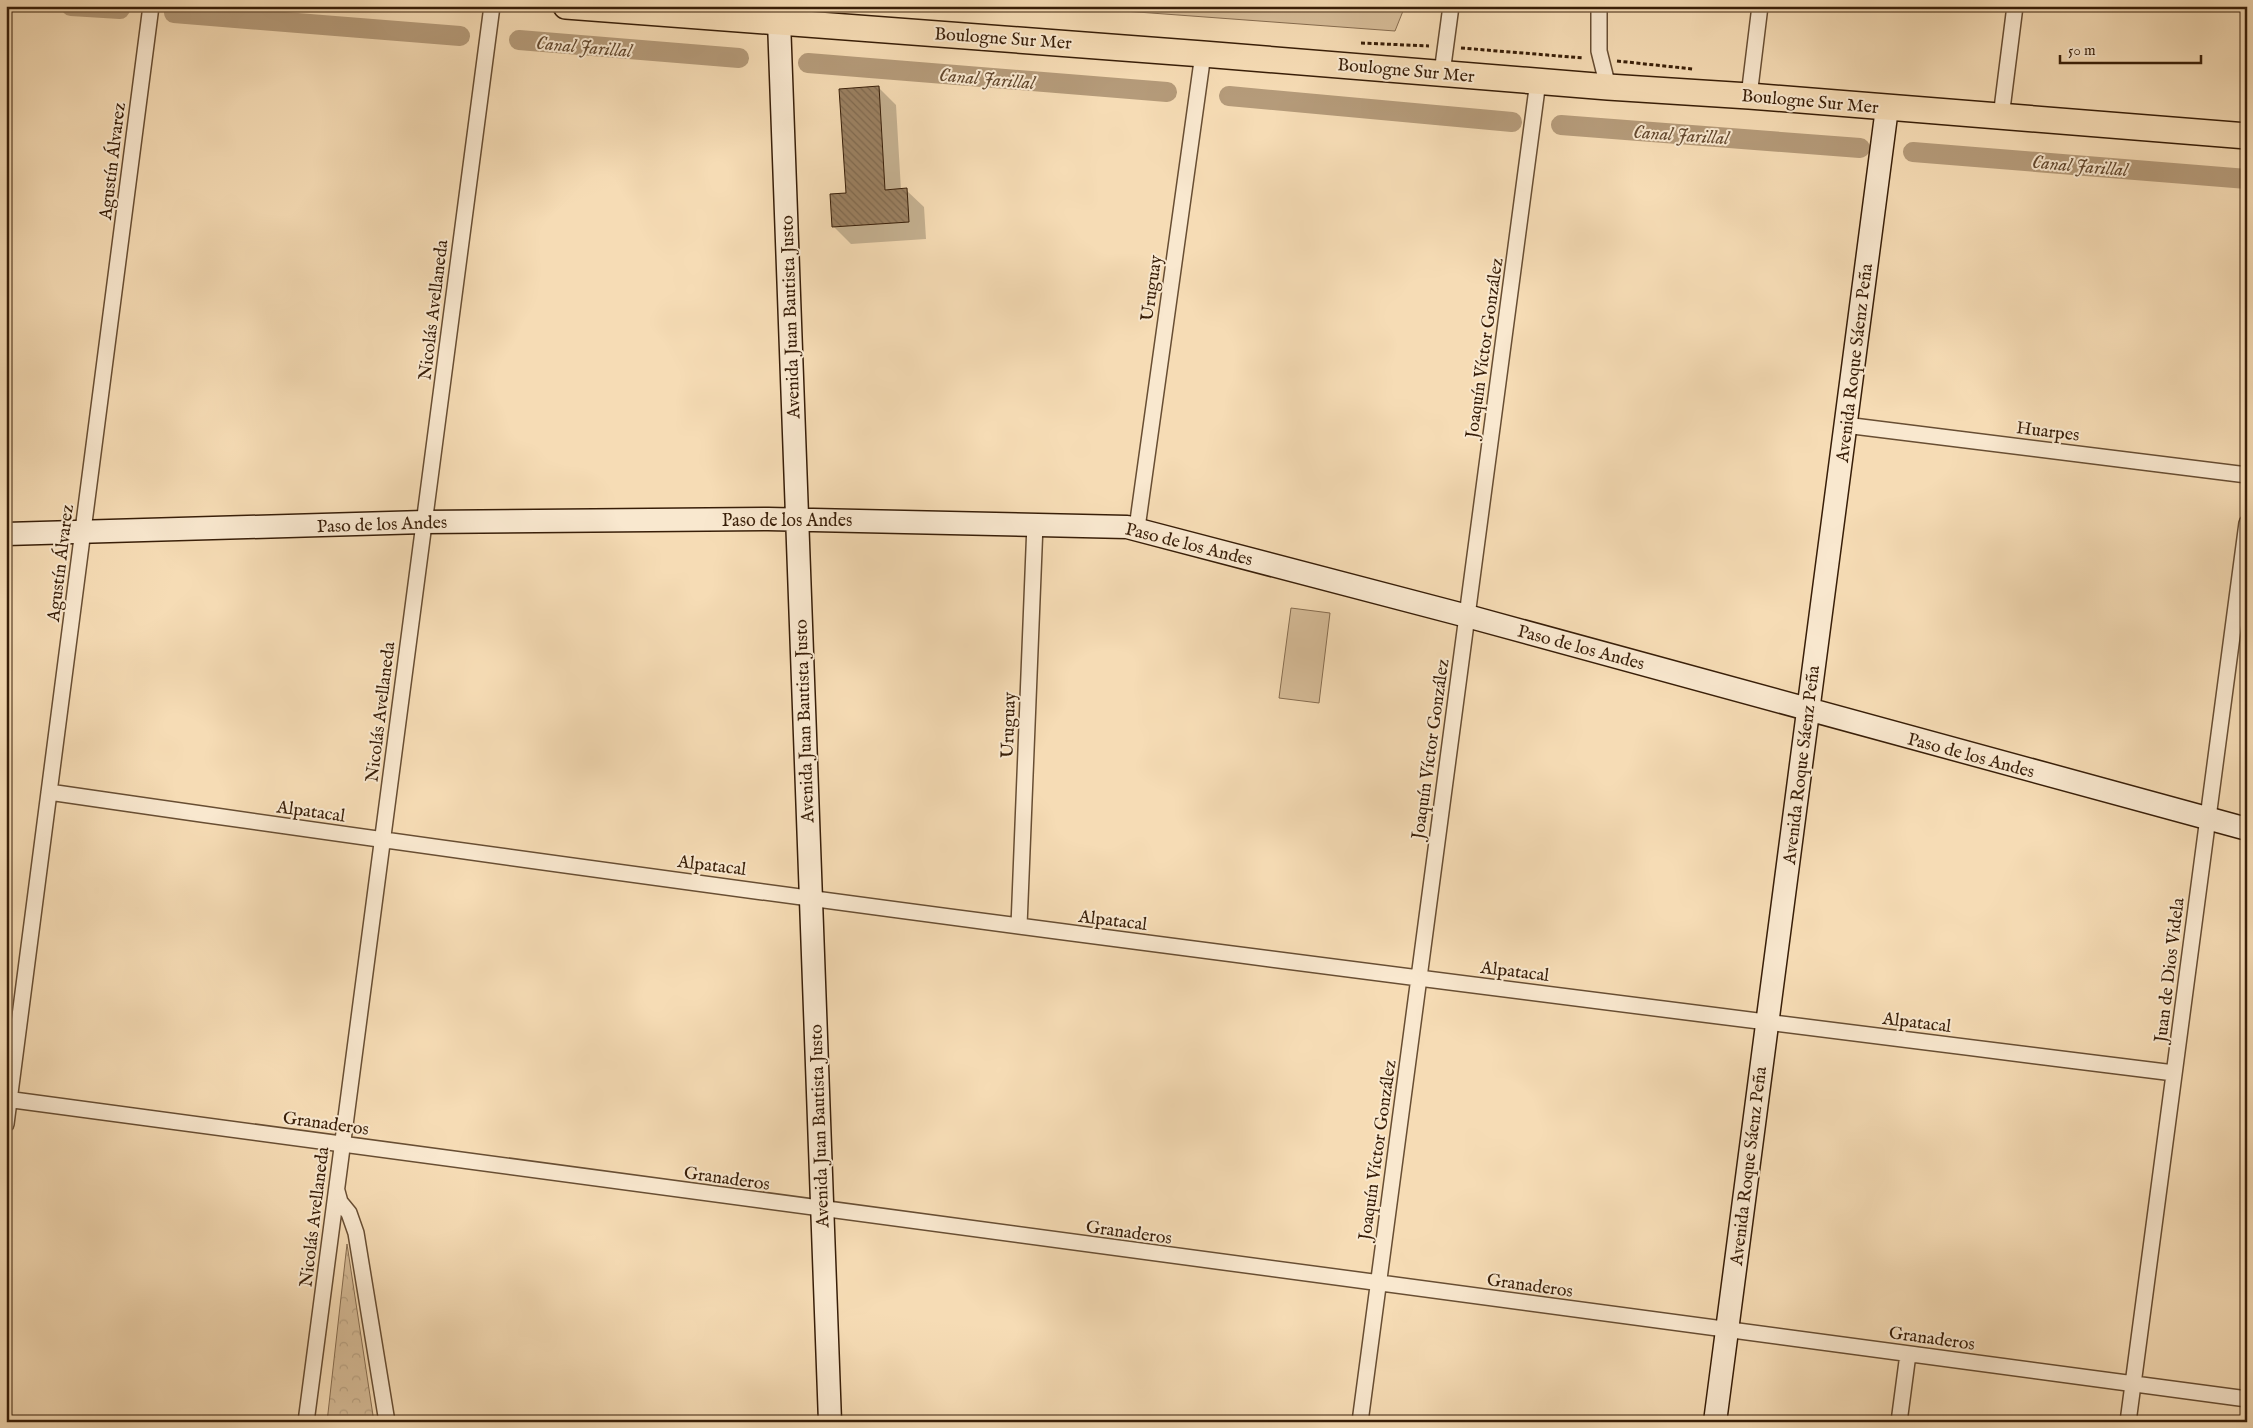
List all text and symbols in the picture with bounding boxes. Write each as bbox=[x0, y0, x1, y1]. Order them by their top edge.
street label: Boulogne Sur Mer bbox=[933, 23, 1073, 56]
water label: Canal Jarillal bbox=[535, 32, 634, 64]
scale bar bbox=[2060, 32, 2202, 64]
text: 50 m bbox=[2068, 41, 2096, 60]
street label: Boulogne Sur Mer bbox=[1336, 54, 1476, 89]
water label: Canal Jarillal bbox=[938, 64, 1037, 96]
street label: Boulogne Sur Mer bbox=[1740, 85, 1880, 120]
street label: Agustín Álvarez bbox=[93, 101, 132, 222]
water label: Canal Jarillal bbox=[1632, 121, 1731, 151]
water label: Canal Jarillal bbox=[2031, 151, 2130, 183]
street label: Avenida Juan Bautista Justo bbox=[776, 214, 807, 420]
street label: Nicolás Avellaneda bbox=[414, 238, 455, 382]
street label: Uruguay bbox=[1136, 254, 1169, 323]
street label: Joaquín Víctor González bbox=[1461, 256, 1510, 442]
street label: Avenida Roque Sáenz Peña bbox=[1832, 262, 1879, 465]
street label: Huarpes bbox=[2015, 417, 2081, 448]
street label: Agustín Álvarez bbox=[41, 503, 80, 624]
street label: Paso de los Andes bbox=[722, 510, 852, 533]
street label: Paso de los Andes bbox=[316, 512, 448, 539]
street label: Paso de los Andes bbox=[1123, 519, 1255, 572]
street label: Avenida Juan Bautista Justo bbox=[790, 618, 821, 824]
street label: Paso de los Andes bbox=[1515, 620, 1647, 676]
street label: Nicolás Avellaneda bbox=[361, 640, 402, 784]
street label: Joaquín Víctor González bbox=[1407, 657, 1456, 843]
street label: Avenida Roque Sáenz Peña bbox=[1779, 664, 1826, 867]
street label: Uruguay bbox=[997, 691, 1022, 759]
street label: Paso de los Andes bbox=[1905, 728, 2037, 784]
street label: Alpatacal bbox=[274, 796, 347, 829]
street label: Alpatacal bbox=[675, 851, 748, 882]
street label: Juan de Dios Videla bbox=[2150, 896, 2191, 1046]
street label: Alpatacal bbox=[1076, 906, 1149, 937]
street label: Alpatacal bbox=[1478, 957, 1551, 988]
street label: Alpatacal bbox=[1880, 1008, 1953, 1039]
street label: Avenida Juan Bautista Justo bbox=[805, 1023, 836, 1229]
street label: Joaquín Víctor González bbox=[1354, 1058, 1403, 1244]
street label: Avenida Roque Sáenz Peña bbox=[1726, 1065, 1773, 1268]
street label: Granaderos bbox=[281, 1107, 370, 1142]
street label: Nicolás Avellaneda bbox=[295, 1145, 336, 1289]
street label: Granaderos bbox=[682, 1162, 771, 1197]
street label: Granaderos bbox=[1084, 1216, 1173, 1251]
street label: Granaderos bbox=[1485, 1269, 1574, 1304]
street label: Granaderos bbox=[1887, 1322, 1976, 1357]

